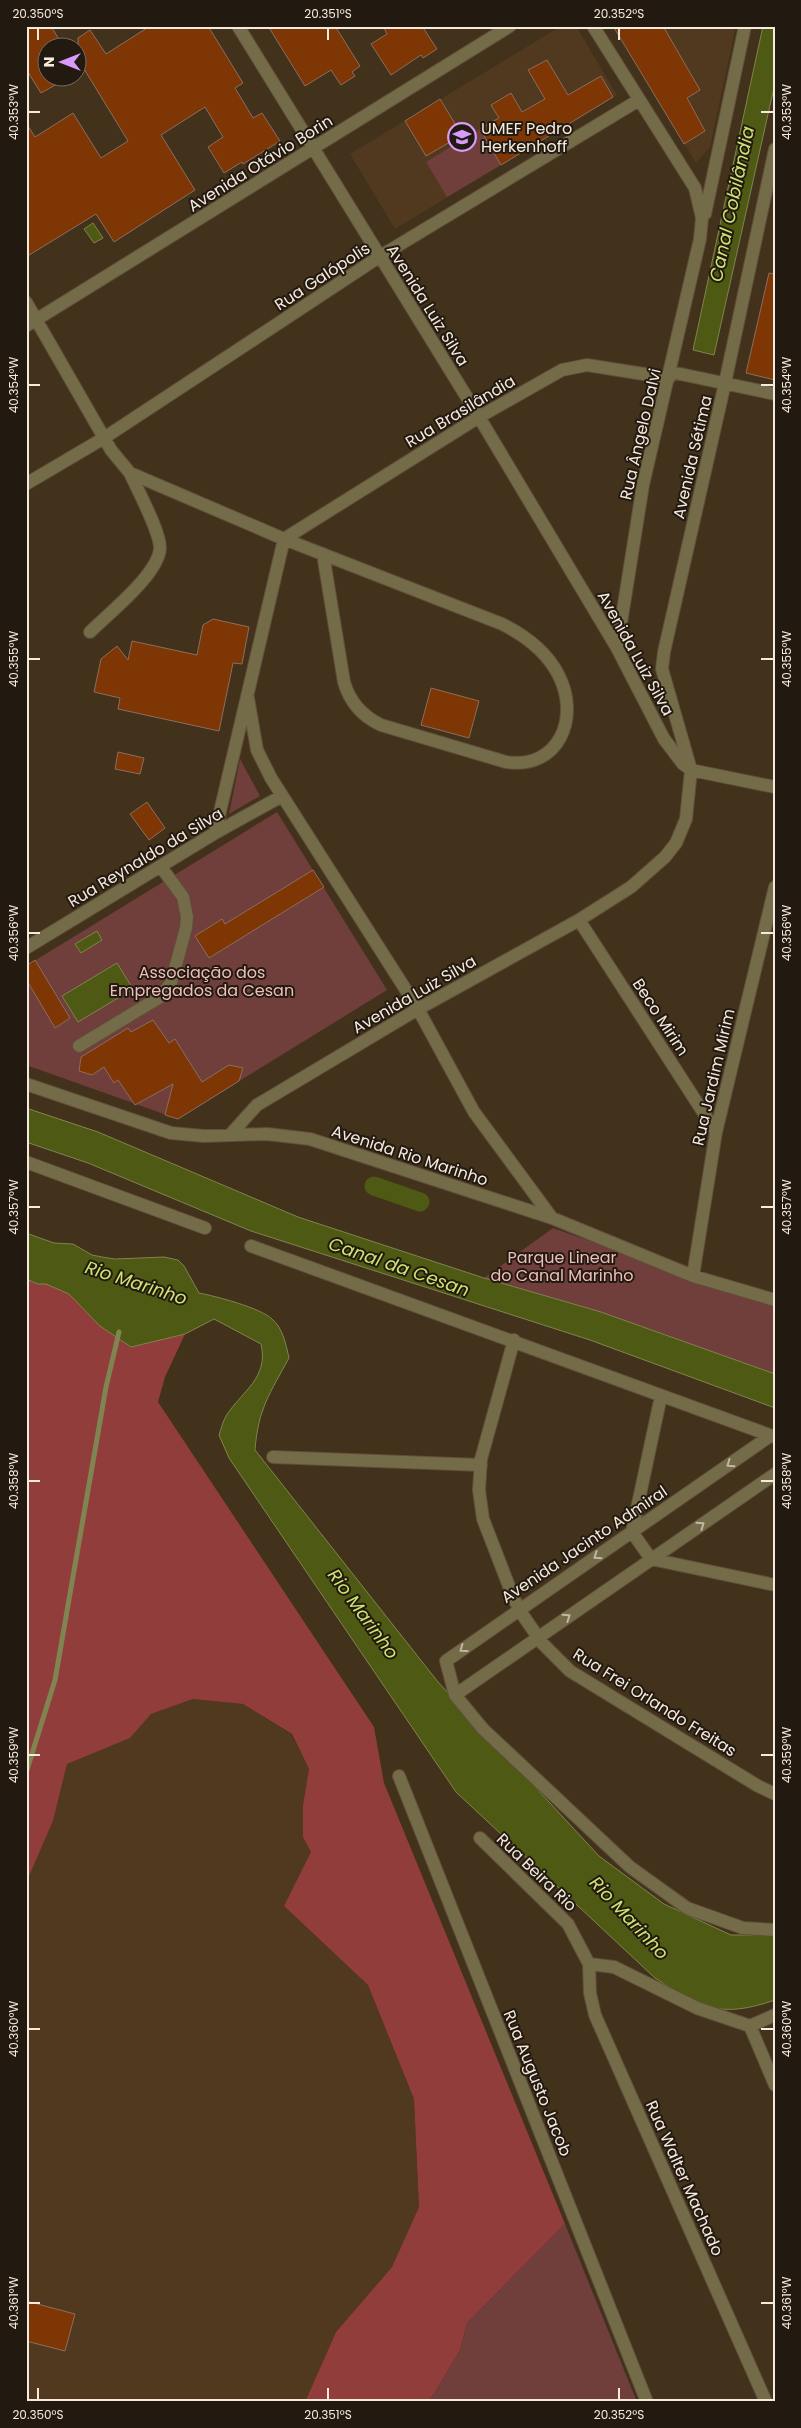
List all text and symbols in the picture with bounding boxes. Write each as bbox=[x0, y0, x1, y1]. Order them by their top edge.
text: 20.350°S bbox=[12, 5, 64, 22]
text: 20.351°S bbox=[304, 5, 352, 22]
text: 20.352°S bbox=[594, 5, 644, 22]
north arrow bbox=[38, 38, 88, 88]
text: N bbox=[39, 57, 59, 67]
text: 40.353°W bbox=[5, 84, 22, 140]
text: 40.353°W bbox=[778, 84, 795, 140]
street label: Avenida Otávio Borin bbox=[184, 110, 337, 217]
place label: UMEF Pedro Herkenhoff bbox=[481, 117, 572, 158]
school or university icon: UMEF Pedro Herkenhoff bbox=[447, 122, 477, 152]
water label: Canal Cobilândia bbox=[703, 124, 760, 284]
street label: Rua Galópolis bbox=[270, 237, 375, 316]
street label: Avenida Luiz Silva bbox=[381, 240, 474, 370]
text: 40.354°W bbox=[5, 357, 22, 413]
text: 40.354°W bbox=[778, 357, 795, 413]
street label: Rua Ângelo Dalvi bbox=[614, 366, 667, 502]
street label: Rua Brasilândia bbox=[401, 370, 520, 453]
street label: Avenida Sétima bbox=[667, 393, 718, 521]
street label: Avenida Luiz Silva bbox=[592, 587, 679, 720]
text: 40.355°W bbox=[5, 631, 22, 687]
text: 40.355°W bbox=[778, 631, 795, 687]
street label: Rua Reynaldo da Silva bbox=[63, 802, 227, 913]
text: 40.356°W bbox=[5, 904, 22, 961]
text: 40.356°W bbox=[778, 904, 795, 961]
street label: Avenida Luiz Silva bbox=[348, 950, 480, 1039]
park label: Associação dos Empregados da Cesan bbox=[110, 961, 294, 1002]
street label: Beco Mirim bbox=[627, 974, 694, 1060]
street label: Rua Jardim Mirim bbox=[687, 1006, 740, 1148]
street label: Avenida Rio Marinho bbox=[329, 1119, 491, 1192]
text: 40.357°W bbox=[5, 1179, 22, 1235]
text: 40.357°W bbox=[778, 1179, 795, 1235]
water label: Canal da Cesan bbox=[325, 1231, 473, 1302]
park label: Parque Linear do Canal Marinho bbox=[491, 1246, 633, 1287]
water label: Rio Marinho bbox=[82, 1254, 190, 1311]
text: 40.358°W bbox=[5, 1453, 22, 1509]
text: 40.358°W bbox=[778, 1453, 795, 1509]
one-way arrow bbox=[727, 1458, 736, 1467]
street label: Avenida Jacinto Admiral bbox=[497, 1480, 672, 1609]
one-way arrow bbox=[695, 1522, 705, 1531]
one-way arrow bbox=[593, 1550, 602, 1559]
water label: Rio Marinho bbox=[322, 1564, 405, 1664]
one-way arrow bbox=[561, 1614, 571, 1623]
one-way arrow bbox=[460, 1643, 469, 1651]
street label: Rua Frei Orlando Freitas bbox=[569, 1643, 741, 1762]
text: 40.359°W bbox=[5, 1727, 22, 1783]
text: 40.359°W bbox=[778, 1727, 795, 1783]
street label: Rua Beira Rio bbox=[491, 1828, 582, 1917]
water label: Rio Marinho bbox=[584, 1871, 675, 1965]
text: 40.360°W bbox=[5, 2000, 22, 2057]
text: 40.360°W bbox=[778, 2000, 795, 2057]
street label: Rua Augusto Jacob bbox=[498, 2007, 577, 2160]
street label: Rua Walter Machado bbox=[640, 2097, 729, 2260]
text: 40.361°W bbox=[5, 2276, 22, 2329]
text: 40.361°W bbox=[778, 2276, 795, 2329]
text: 20.350°S bbox=[12, 2406, 64, 2423]
text: 20.351°S bbox=[304, 2406, 352, 2423]
text: 20.352°S bbox=[594, 2406, 644, 2423]

